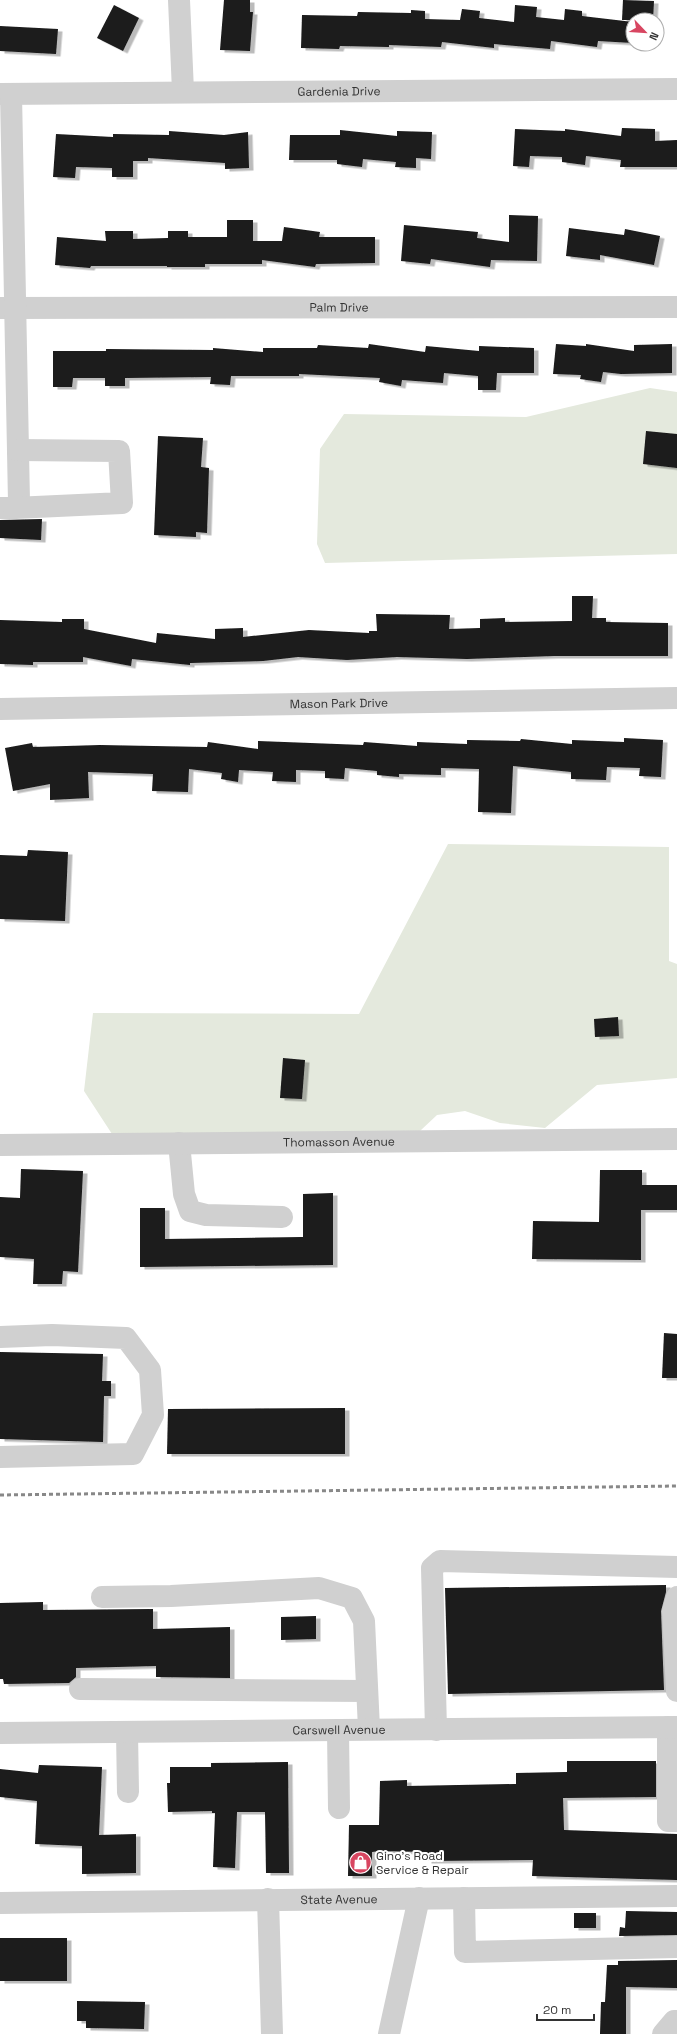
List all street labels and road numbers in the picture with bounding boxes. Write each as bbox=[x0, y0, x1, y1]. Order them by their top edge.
street label: Gardenia Drive bbox=[297, 83, 381, 100]
street label: Palm Drive bbox=[309, 299, 369, 316]
street label: Mason Park Drive bbox=[290, 695, 388, 712]
street label: Thomasson Avenue bbox=[283, 1134, 395, 1150]
street label: Carswell Avenue bbox=[292, 1722, 386, 1738]
street label: State Avenue bbox=[300, 1891, 378, 1908]

